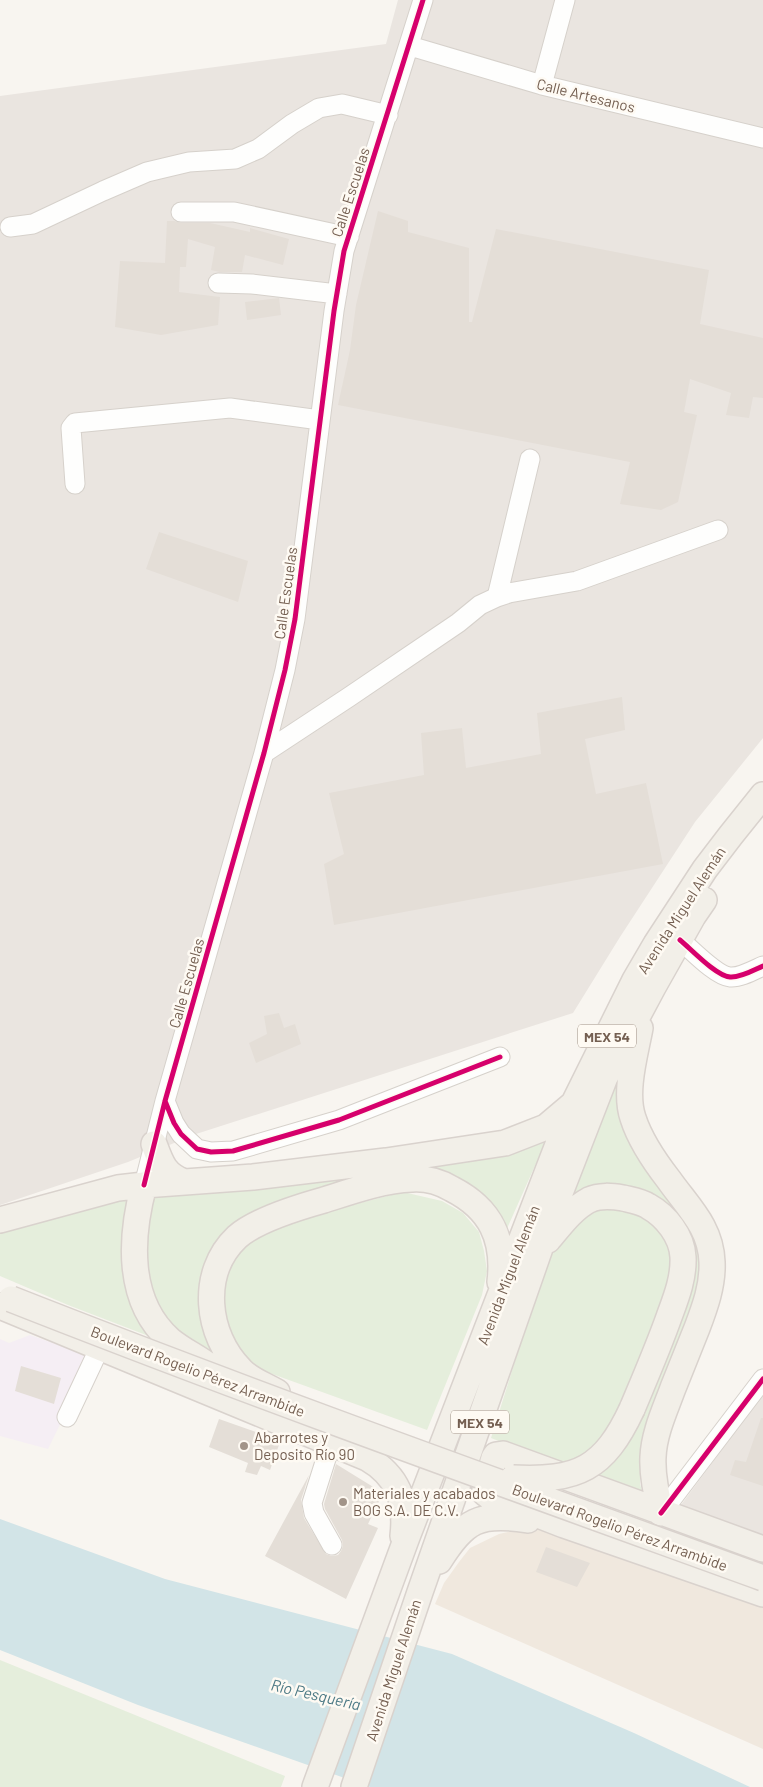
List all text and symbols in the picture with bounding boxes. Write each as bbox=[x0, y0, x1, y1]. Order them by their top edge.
street label: Calle Artesanos bbox=[535, 74, 637, 116]
street label: Calle Escuelas bbox=[327, 145, 373, 239]
street label: Calle Escuelas bbox=[270, 546, 300, 640]
street label: Avenida Miguel Alemán bbox=[633, 843, 729, 977]
street label: Calle Escuelas bbox=[165, 936, 207, 1030]
road number: MEX 54 bbox=[578, 1024, 636, 1048]
street label: Avenida Miguel Alemán bbox=[473, 1203, 543, 1347]
street label: Boulevard Rogelio Pérez Arrambide bbox=[88, 1322, 308, 1420]
road number: MEX 54 bbox=[451, 1410, 509, 1434]
place label: Abarrotes y Deposito Río 90 bbox=[254, 1428, 355, 1463]
marker: Abarrotes y Deposito Río 90 bbox=[238, 1440, 250, 1452]
street label: Boulevard Rogelio Pérez Arrambide bbox=[510, 1480, 730, 1574]
place label: Materiales y acabados BOG S.A. DE C.V. bbox=[353, 1484, 496, 1519]
marker: Materiales y acabados BOG S.A. DE C.V. bbox=[337, 1496, 349, 1508]
street label: Avenida Miguel Alemán bbox=[362, 1597, 424, 1743]
water label: Río Pesquería bbox=[269, 1674, 363, 1714]

